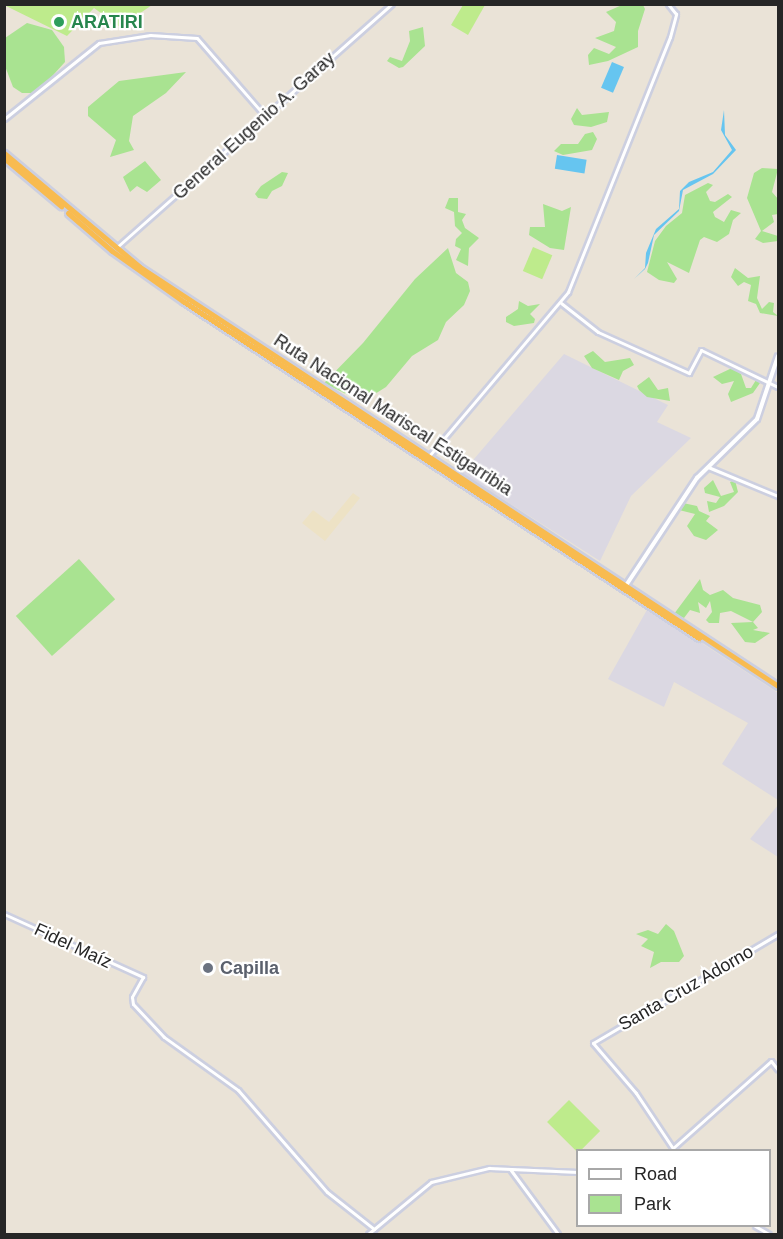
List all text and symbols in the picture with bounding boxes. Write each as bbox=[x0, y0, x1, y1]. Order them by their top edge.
place label: ARATIRI bbox=[71, 11, 143, 33]
marker: ARATIRI bbox=[52, 15, 66, 29]
street label: General Eugenio A. Garay bbox=[168, 47, 340, 205]
street label: Ruta Nacional Mariscal Estigarribia bbox=[270, 330, 516, 500]
street label: Fidel Maíz bbox=[31, 919, 115, 973]
street label: Santa Cruz Adorno bbox=[614, 940, 758, 1036]
place label: Capilla bbox=[220, 957, 279, 979]
marker: Capilla bbox=[201, 961, 215, 975]
legend bbox=[576, 1149, 771, 1227]
text: Road bbox=[634, 1164, 677, 1184]
text: Park bbox=[634, 1194, 671, 1214]

